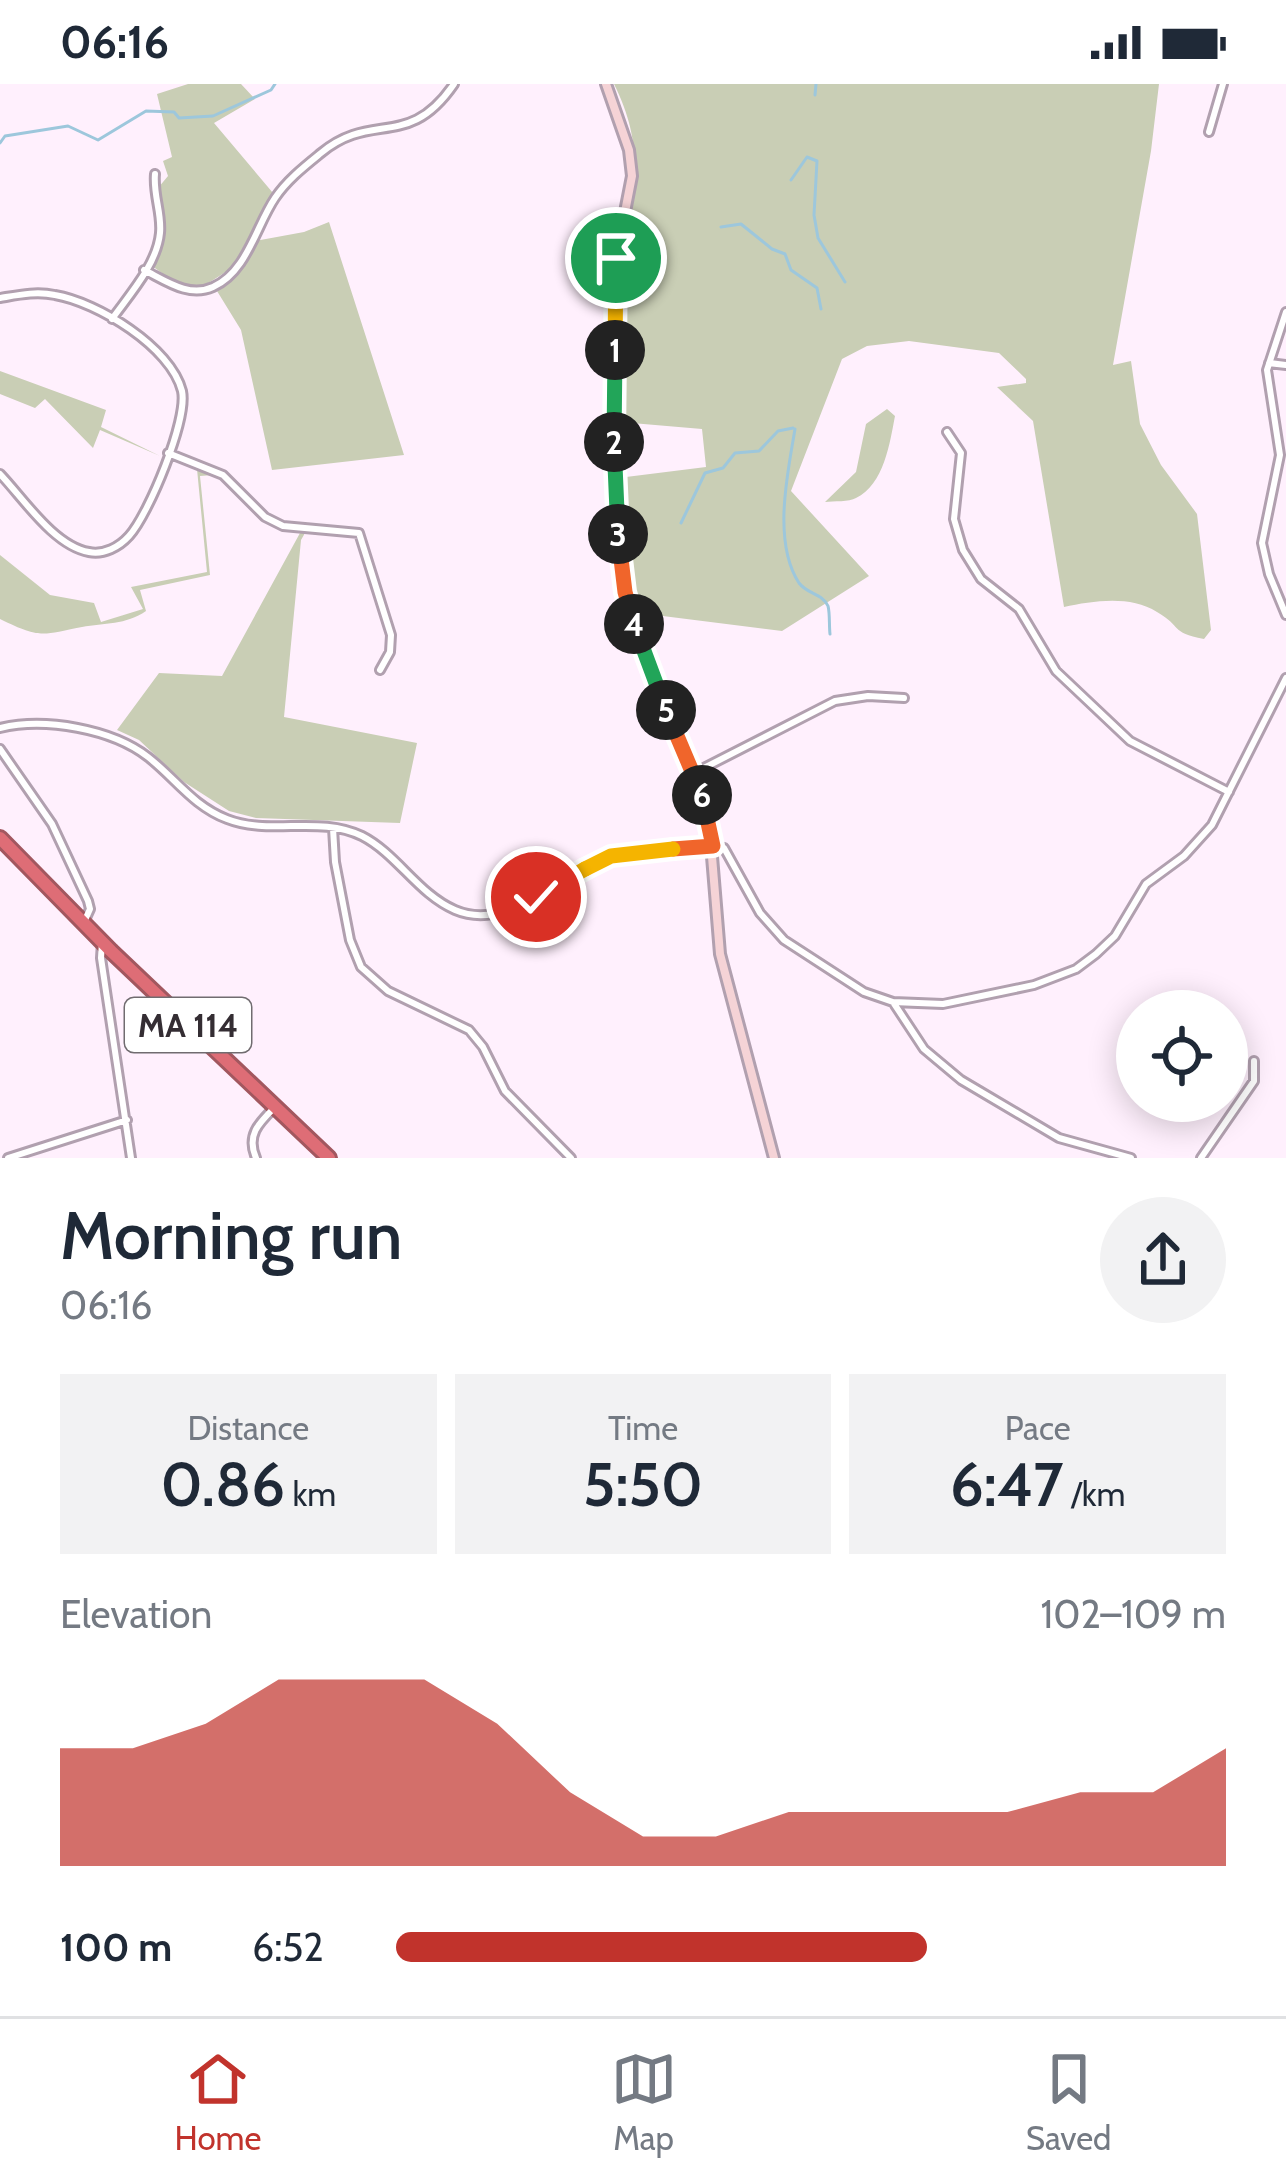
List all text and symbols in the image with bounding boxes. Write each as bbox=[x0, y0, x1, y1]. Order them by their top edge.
text: 06:16 bbox=[60, 15, 169, 69]
pin bbox=[565, 207, 667, 309]
icon: arrive bbox=[583, 225, 649, 291]
pin: 1 bbox=[585, 320, 645, 380]
text: 1 bbox=[609, 330, 621, 370]
pin: 2 bbox=[584, 412, 644, 472]
text: 2 bbox=[605, 422, 623, 462]
pin: 3 bbox=[588, 504, 648, 564]
text: 3 bbox=[609, 514, 627, 554]
pin: 4 bbox=[604, 594, 664, 654]
text: 4 bbox=[624, 604, 644, 644]
pin: 5 bbox=[636, 680, 696, 740]
text: 5 bbox=[657, 690, 675, 730]
pin: 6 bbox=[672, 765, 732, 825]
text: 6 bbox=[693, 775, 711, 815]
pin bbox=[485, 846, 587, 948]
icon: check bbox=[503, 864, 569, 930]
map controls bbox=[1116, 990, 1248, 1122]
button: locate bbox=[1116, 990, 1248, 1122]
road number: MA 114 bbox=[125, 998, 251, 1052]
text: Morning run bbox=[60, 1195, 402, 1276]
button: share bbox=[1100, 1197, 1226, 1323]
text: 06:16 bbox=[60, 1281, 152, 1329]
text: Distance bbox=[188, 1408, 309, 1448]
text: Time bbox=[608, 1408, 678, 1448]
text: Pace bbox=[1005, 1408, 1071, 1448]
text: 0.86 bbox=[161, 1448, 285, 1521]
text: 5:50 bbox=[583, 1448, 703, 1521]
text: 6:47 bbox=[950, 1448, 1064, 1521]
text: km bbox=[285, 1474, 336, 1514]
text: /km bbox=[1064, 1474, 1125, 1514]
text: Elevation bbox=[60, 1590, 212, 1638]
text: 102–109 m bbox=[1040, 1590, 1226, 1638]
text: 100 m bbox=[60, 1923, 172, 1971]
text: 6:52 bbox=[252, 1923, 324, 1971]
tab: Home bbox=[175, 2046, 261, 2158]
tab: Map bbox=[611, 2046, 677, 2158]
tab: Saved bbox=[1026, 2046, 1111, 2158]

